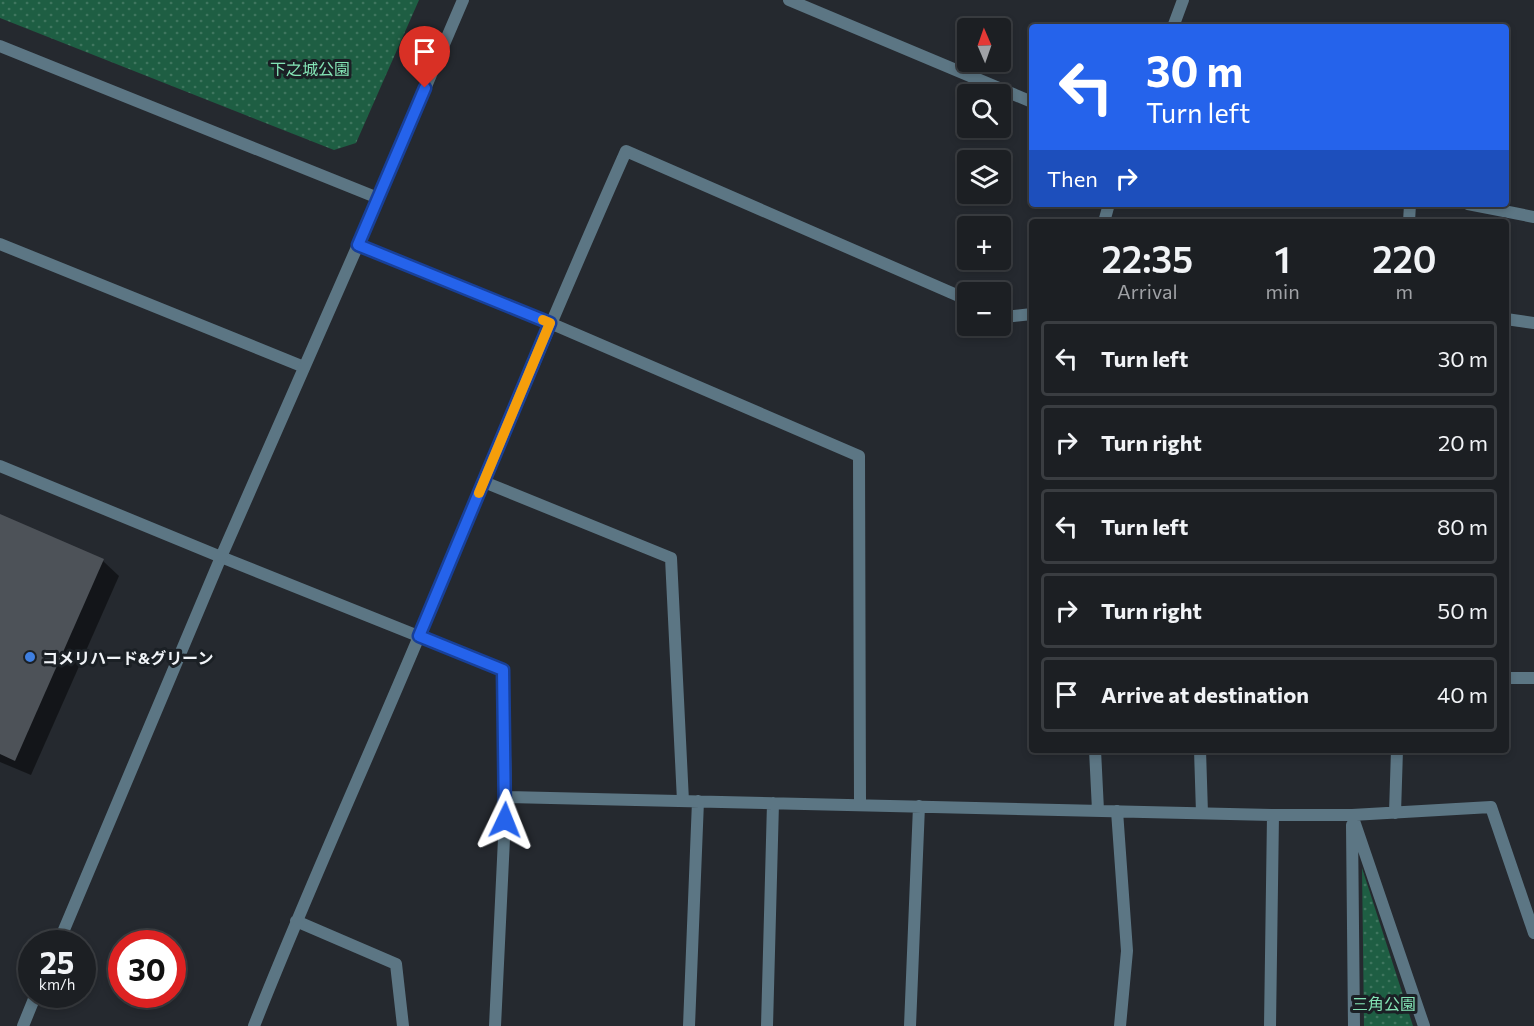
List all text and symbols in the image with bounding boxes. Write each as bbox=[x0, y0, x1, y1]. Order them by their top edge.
north arrow bbox=[957, 18, 1011, 72]
map controls bbox=[957, 18, 1011, 336]
pin bbox=[399, 26, 450, 88]
icon: arrive bbox=[408, 35, 441, 68]
text: 30 m bbox=[1146, 44, 1243, 96]
icon: left bbox=[1047, 48, 1125, 126]
park label: 下之城公園 bbox=[270, 59, 350, 78]
button: search bbox=[957, 84, 1011, 138]
text: Turn left bbox=[1146, 96, 1250, 129]
button: layers bbox=[957, 150, 1011, 204]
icon: right bbox=[1110, 162, 1143, 195]
text: Then bbox=[1047, 165, 1098, 192]
button: + bbox=[957, 216, 1011, 270]
text: 22:35 bbox=[1102, 236, 1193, 280]
text: 1 bbox=[1275, 236, 1291, 280]
text: 220 bbox=[1372, 236, 1436, 280]
text: Arrival bbox=[1117, 279, 1178, 303]
text: min bbox=[1266, 279, 1300, 303]
text: m bbox=[1396, 279, 1413, 303]
button: − bbox=[957, 282, 1011, 336]
icon: left bbox=[1050, 342, 1083, 375]
text: Turn left bbox=[1101, 345, 1188, 372]
text: 30 m bbox=[1438, 345, 1488, 372]
icon: right bbox=[1050, 426, 1083, 459]
text: Turn right bbox=[1101, 429, 1202, 456]
text: 20 m bbox=[1438, 429, 1488, 456]
icon: left bbox=[1050, 510, 1083, 543]
text: Turn left bbox=[1101, 513, 1188, 540]
text: 80 m bbox=[1437, 513, 1488, 540]
icon: right bbox=[1050, 594, 1083, 627]
text: Turn right bbox=[1101, 597, 1202, 624]
text: 50 m bbox=[1438, 597, 1488, 624]
place label: コメリハード&グリーン bbox=[42, 648, 213, 667]
marker: コメリハード&グリーン bbox=[23, 650, 37, 664]
icon: arrive bbox=[1050, 678, 1083, 711]
text: Arrive at destination bbox=[1101, 681, 1309, 708]
text: 40 m bbox=[1437, 681, 1488, 708]
position arrow bbox=[473, 788, 537, 852]
speed limit sign: 30 bbox=[108, 930, 186, 1008]
text: 25 bbox=[40, 943, 74, 980]
text: km/h bbox=[39, 975, 75, 993]
park label: 三角公園 bbox=[1352, 994, 1416, 1013]

